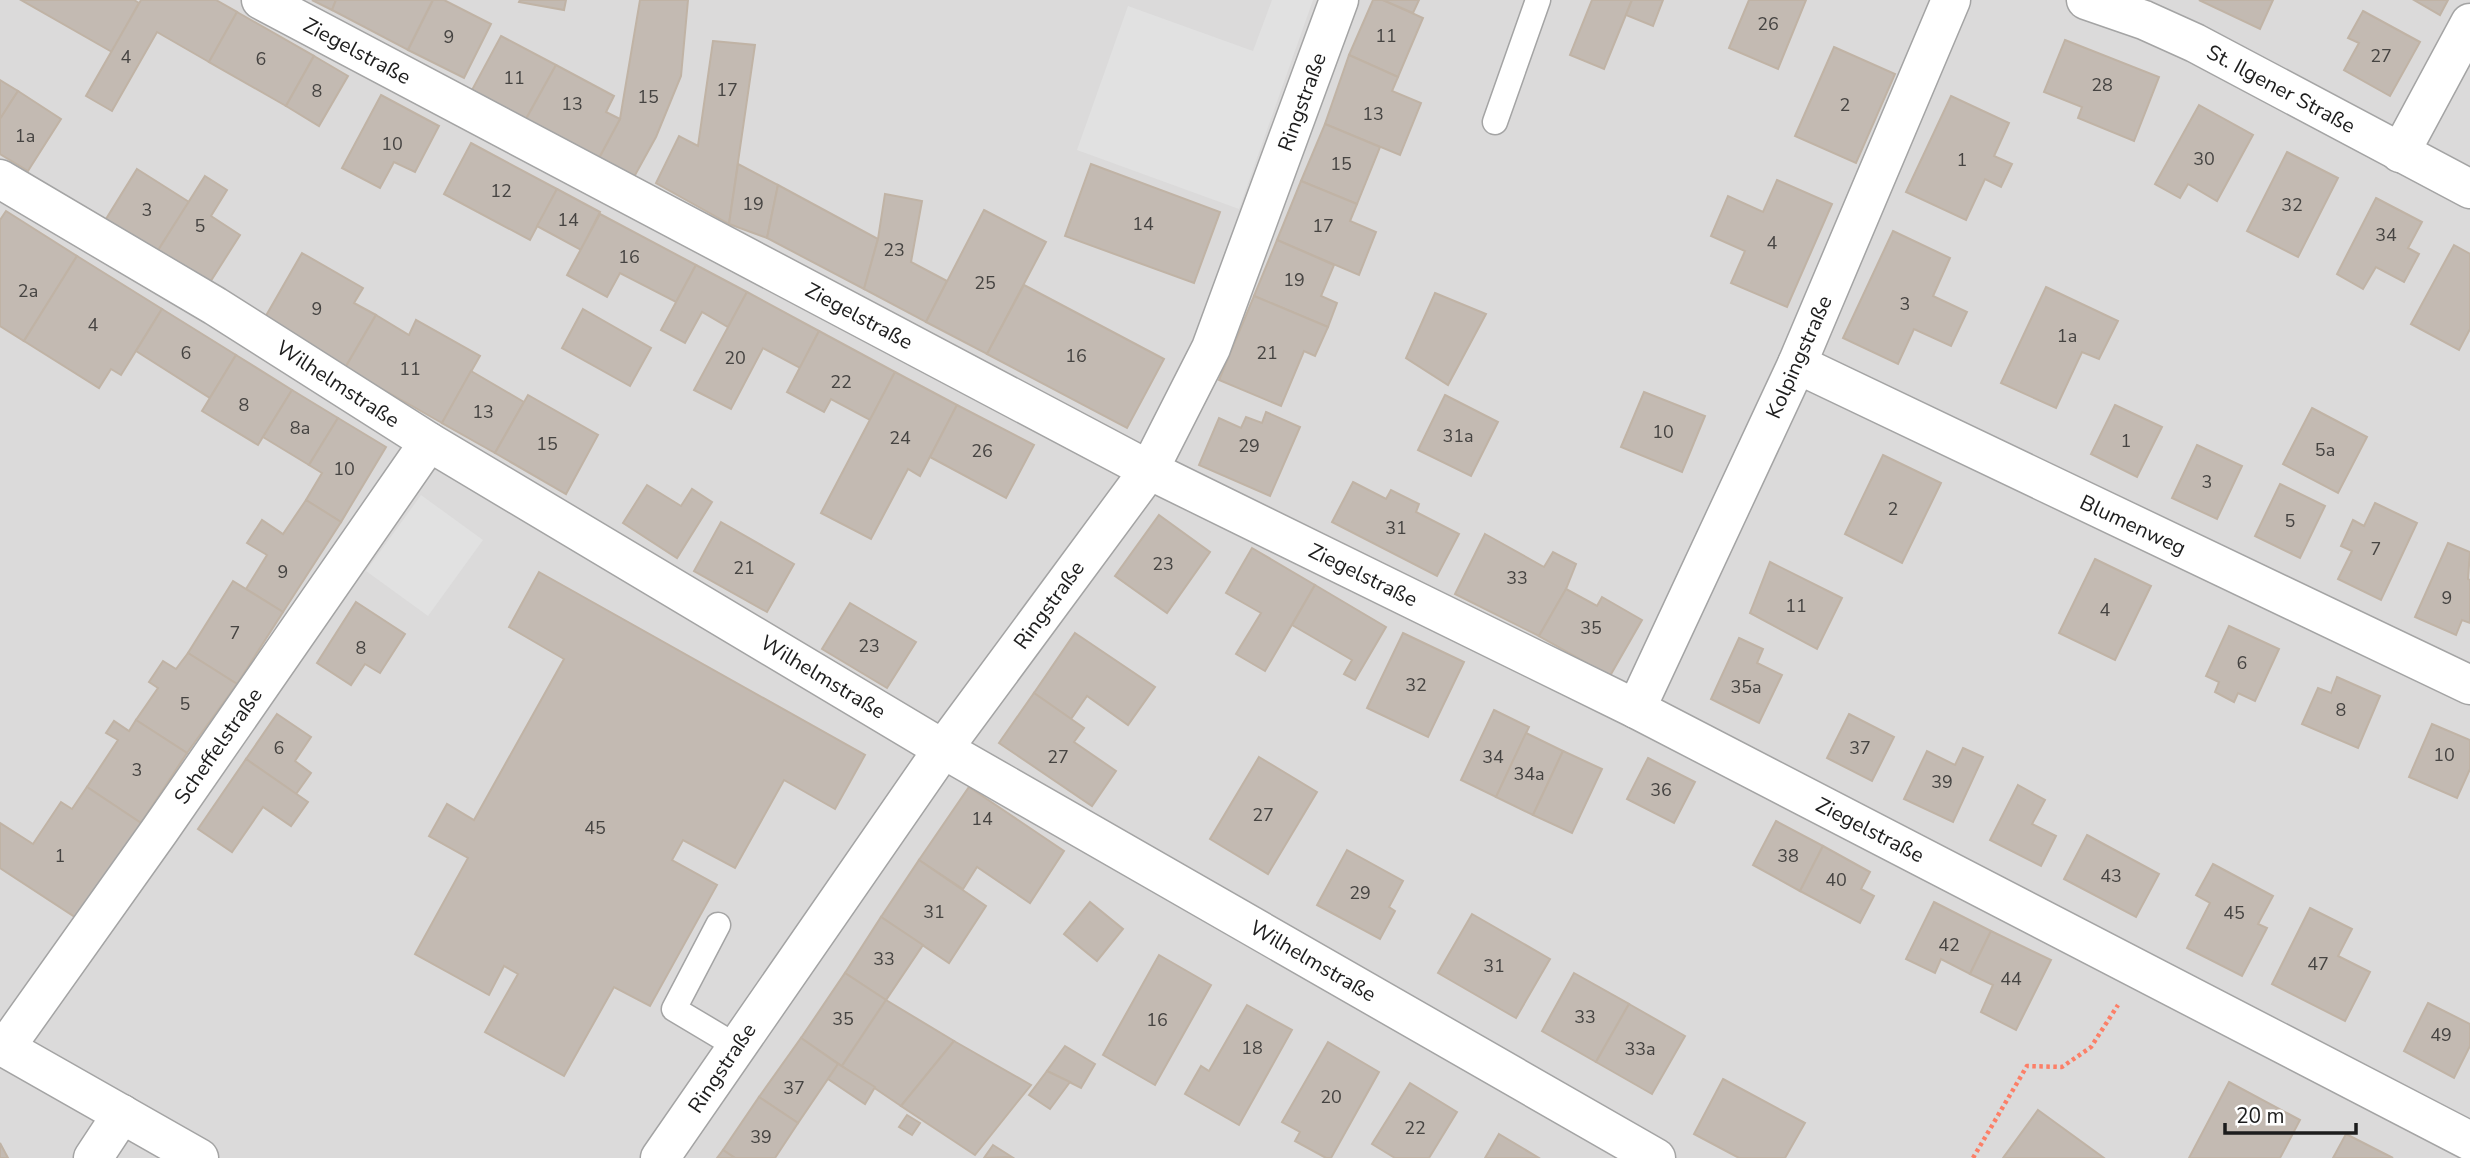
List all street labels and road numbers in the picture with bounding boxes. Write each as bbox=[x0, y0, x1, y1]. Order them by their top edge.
street label: Ziegelstraße bbox=[298, 11, 416, 91]
street label: St. Ilgener Straße bbox=[2202, 38, 2360, 140]
street label: Ringstraße bbox=[1271, 49, 1333, 155]
street label: Ziegelstraße bbox=[800, 276, 918, 356]
street label: Kolpingstraße bbox=[1759, 291, 1839, 423]
street label: Wilhelmstraße bbox=[271, 334, 405, 434]
street label: Blumenweg bbox=[2075, 488, 2191, 562]
street label: Ziegelstraße bbox=[1304, 537, 1422, 613]
street label: Ringstraße bbox=[1007, 555, 1091, 655]
street label: Wilhelmstraße bbox=[755, 629, 891, 725]
street label: Scheffelstraße bbox=[167, 682, 269, 810]
street label: Ziegelstraße bbox=[1811, 791, 1929, 869]
street label: Wilhelmstraße bbox=[1245, 914, 1381, 1008]
street label: Ringstraße bbox=[682, 1017, 762, 1119]

